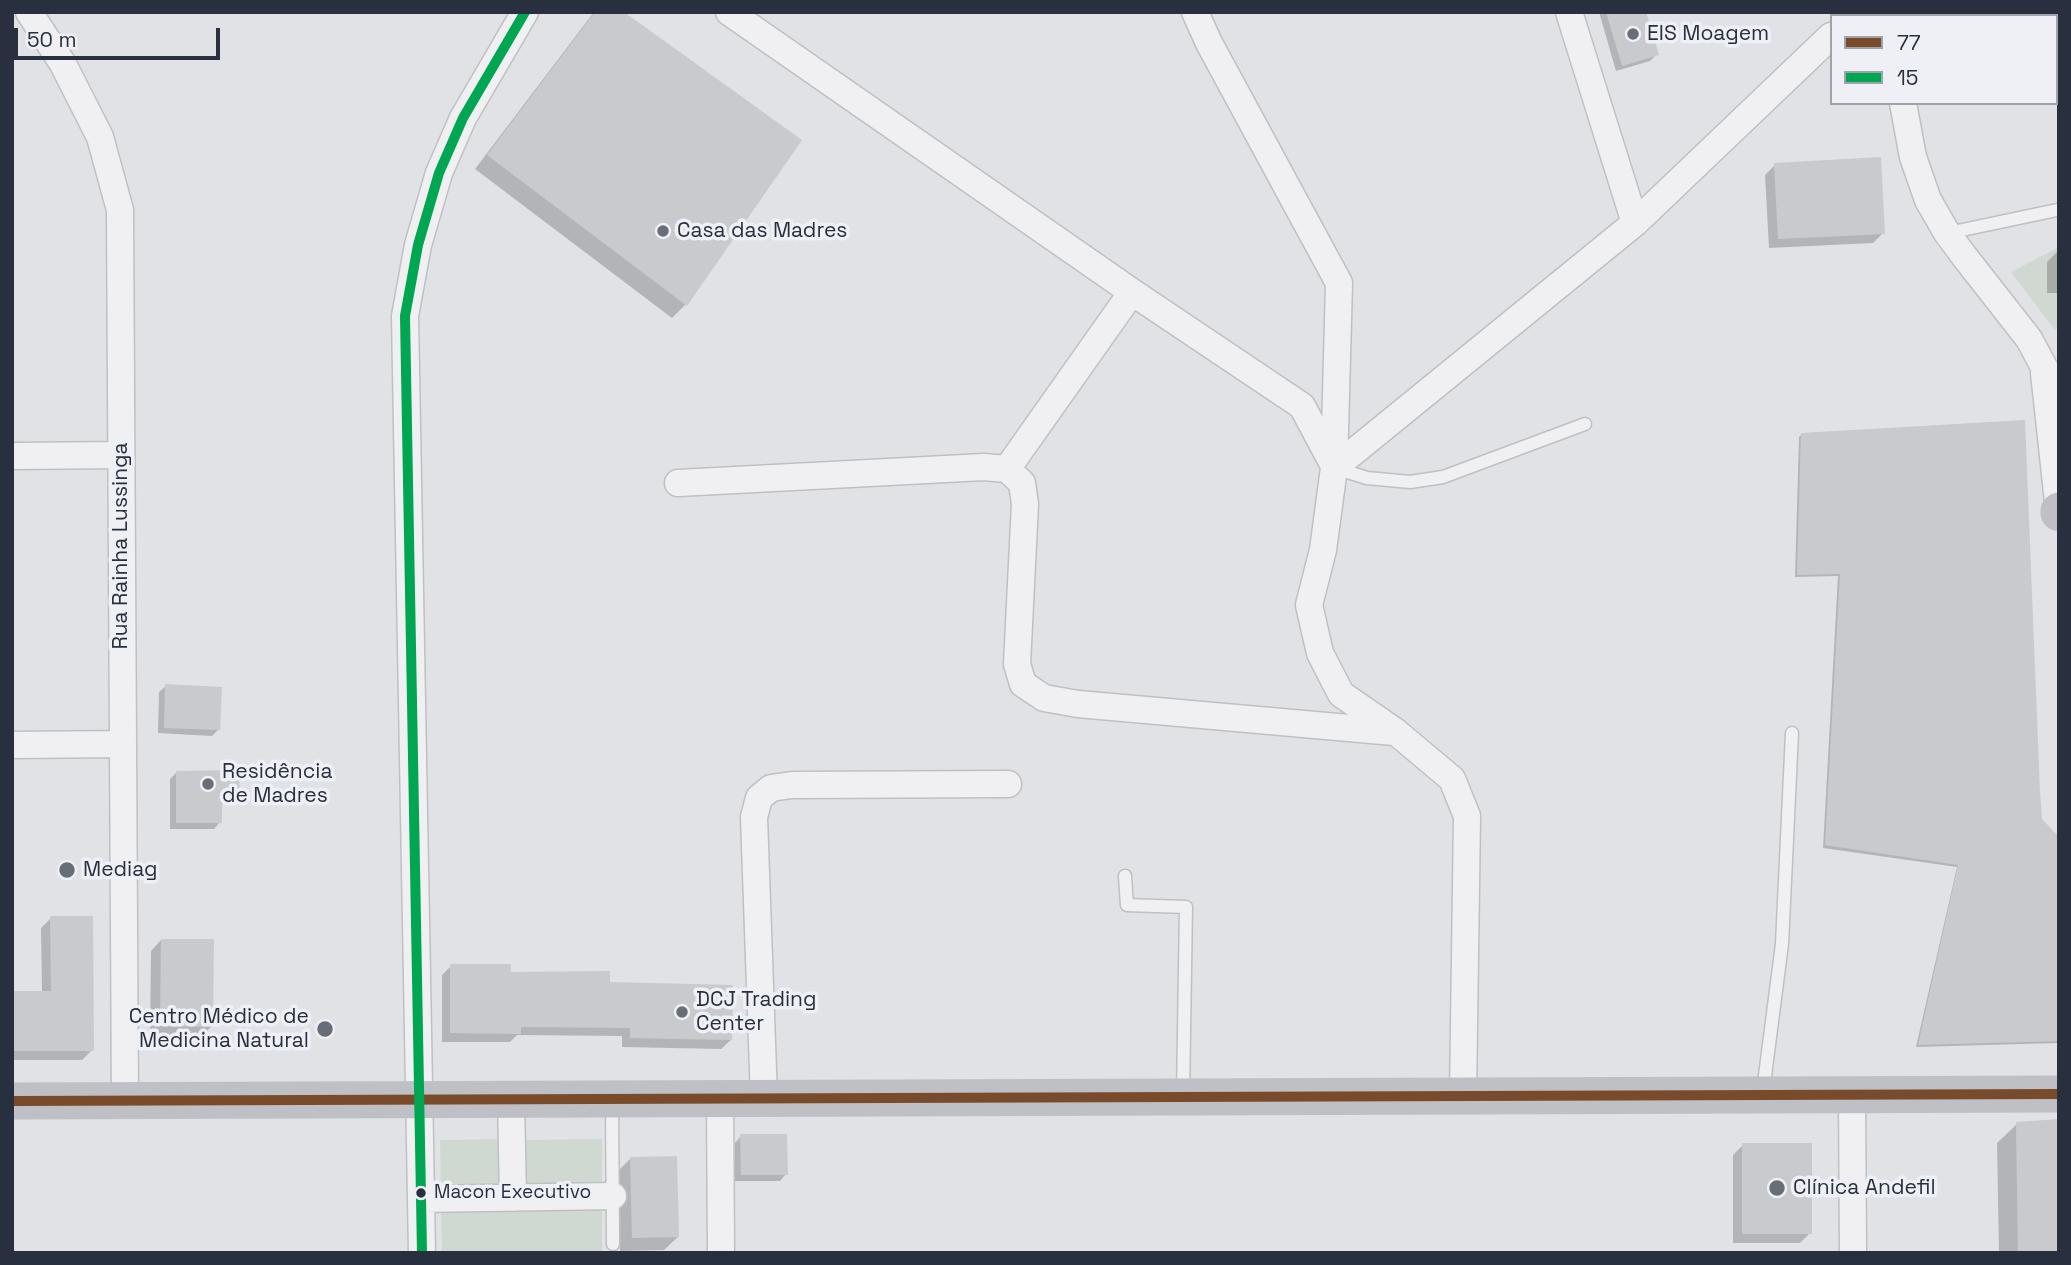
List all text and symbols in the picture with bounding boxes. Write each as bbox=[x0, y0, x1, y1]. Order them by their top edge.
scale bar bbox=[18, 14, 224, 58]
legend bbox=[1829, 14, 2057, 105]
place label: EIS Moagem bbox=[1647, 21, 1769, 47]
text: 50 m bbox=[27, 26, 77, 53]
marker: EIS Moagem bbox=[1625, 26, 1641, 42]
text: 77 bbox=[1897, 29, 1921, 56]
text: 15 bbox=[1897, 64, 1918, 91]
place label: Casa das Madres bbox=[677, 218, 847, 244]
marker: Casa das Madres bbox=[655, 223, 671, 239]
street label: Rua Rainha Lussinga bbox=[108, 442, 134, 650]
place label: Residência de Madres bbox=[222, 759, 333, 809]
marker: Residência de Madres bbox=[200, 776, 216, 792]
place label: Mediag bbox=[83, 857, 158, 883]
marker: Mediag bbox=[57, 860, 77, 880]
place label: DCJ Trading Center bbox=[696, 987, 816, 1037]
place label: Centro Médico de Medicina Natural bbox=[129, 1004, 309, 1054]
marker: DCJ Trading Center bbox=[674, 1004, 690, 1020]
marker: Centro Médico de Medicina Natural bbox=[315, 1019, 335, 1039]
place label: Clínica Andefil bbox=[1793, 1175, 1936, 1201]
marker: Clínica Andefil bbox=[1767, 1178, 1787, 1198]
place label: Macon Executivo bbox=[434, 1182, 591, 1204]
marker: Macon Executivo bbox=[414, 1186, 428, 1200]

